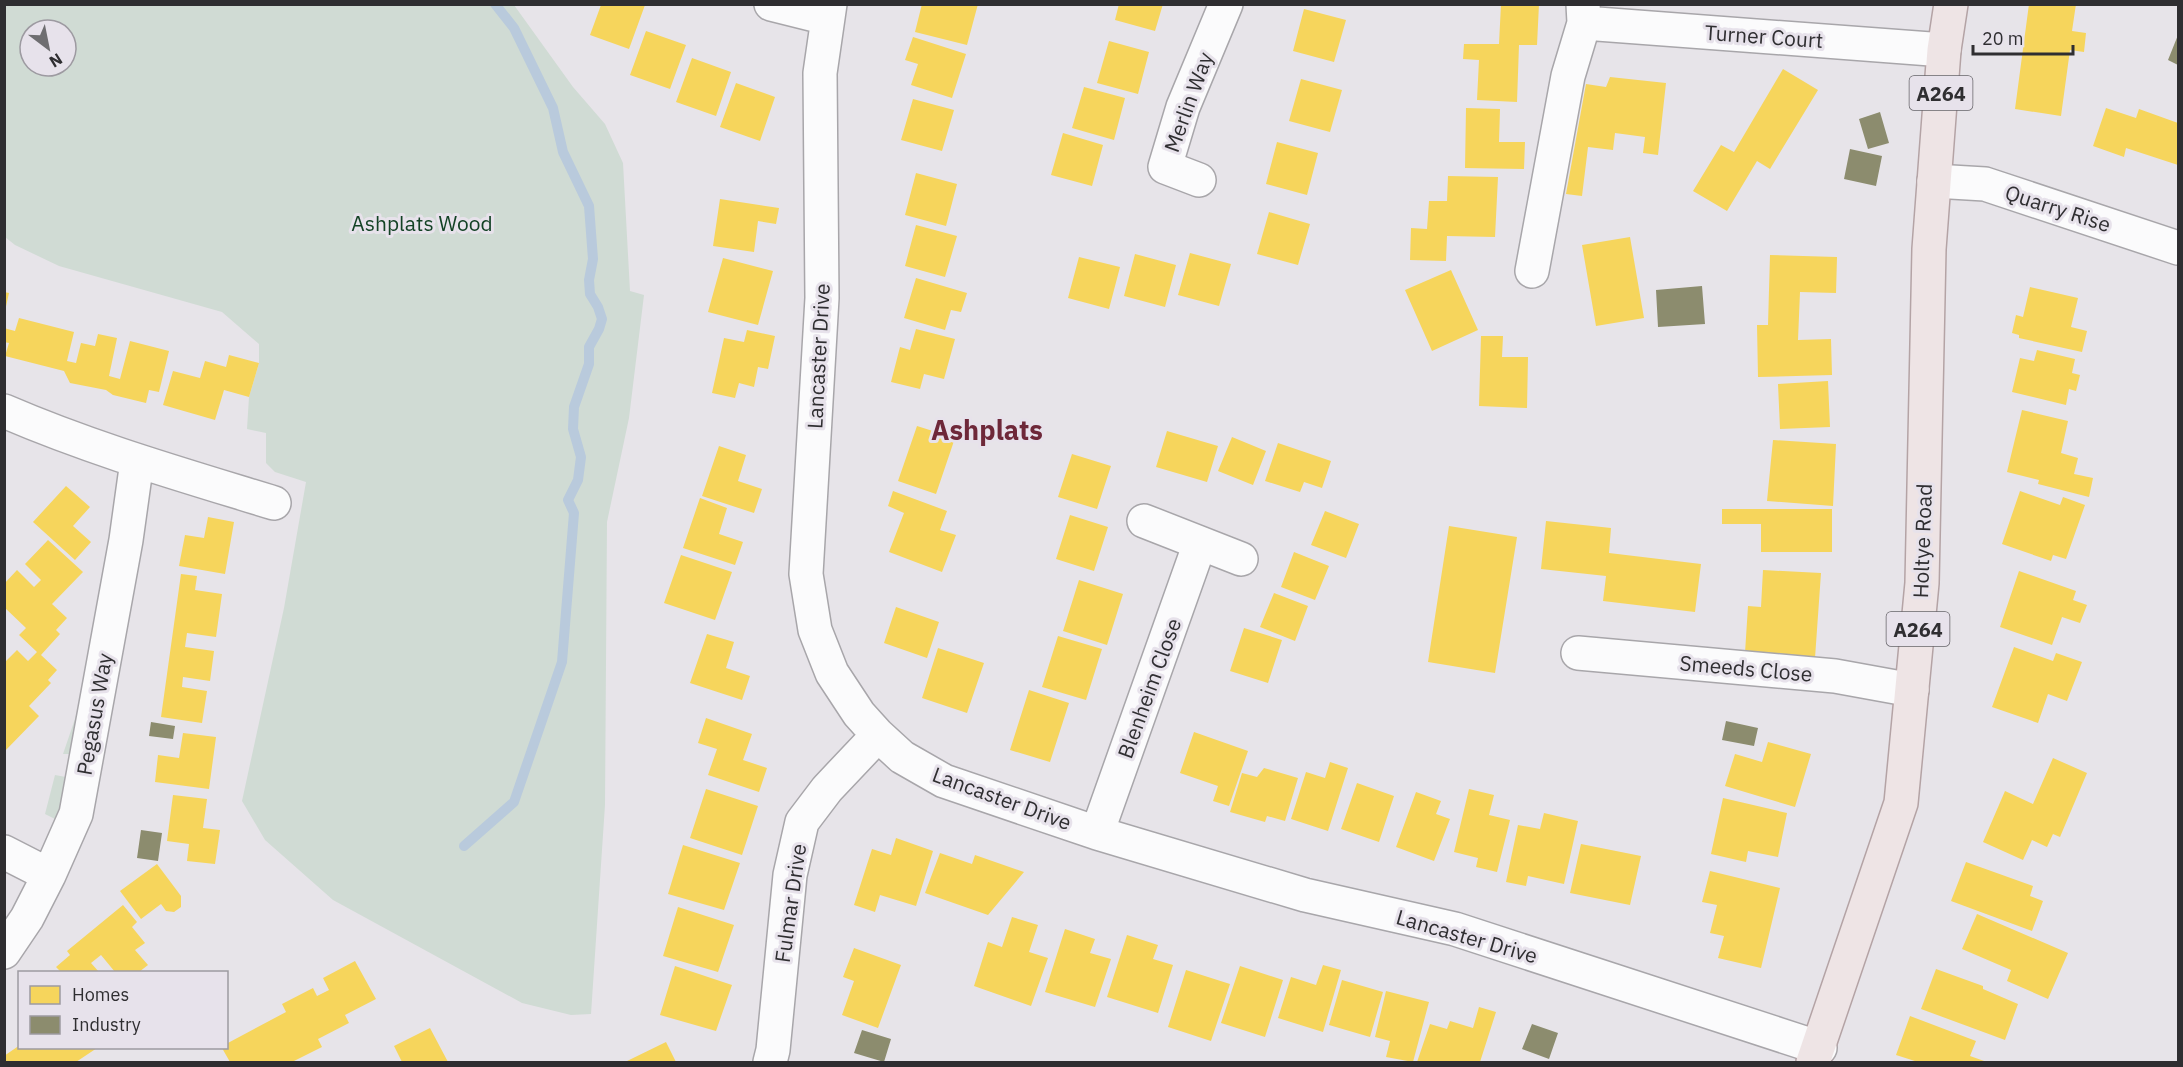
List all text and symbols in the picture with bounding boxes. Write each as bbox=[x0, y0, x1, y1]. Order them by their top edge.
north arrow bbox=[18, 18, 78, 78]
street label: Turner Court bbox=[1704, 18, 1824, 54]
scale bar bbox=[1973, 18, 2074, 56]
text: 20 m bbox=[1982, 27, 2024, 50]
street label: Merlin Way bbox=[1157, 48, 1219, 156]
text: N bbox=[46, 49, 66, 72]
road number: A264 bbox=[1910, 76, 1972, 110]
street label: Quarry Rise bbox=[2002, 178, 2114, 238]
park label: Ashplats Wood bbox=[351, 209, 493, 237]
street label: Lancaster Drive bbox=[800, 283, 836, 429]
district label: Ashplats bbox=[931, 412, 1043, 447]
street label: Holtye Road bbox=[1906, 483, 1938, 599]
road number: A264 bbox=[1886, 612, 1950, 646]
street label: Blenheim Close bbox=[1111, 614, 1187, 762]
street label: Smeeds Close bbox=[1678, 648, 1814, 688]
street label: Pegasus Way bbox=[69, 650, 119, 777]
street label: Lancaster Drive bbox=[929, 760, 1075, 836]
street label: Fulmar Drive bbox=[768, 842, 812, 964]
street label: Lancaster Drive bbox=[1393, 902, 1541, 970]
legend bbox=[18, 971, 228, 1049]
text: Homes bbox=[72, 983, 129, 1006]
text: Industry bbox=[72, 1013, 141, 1036]

